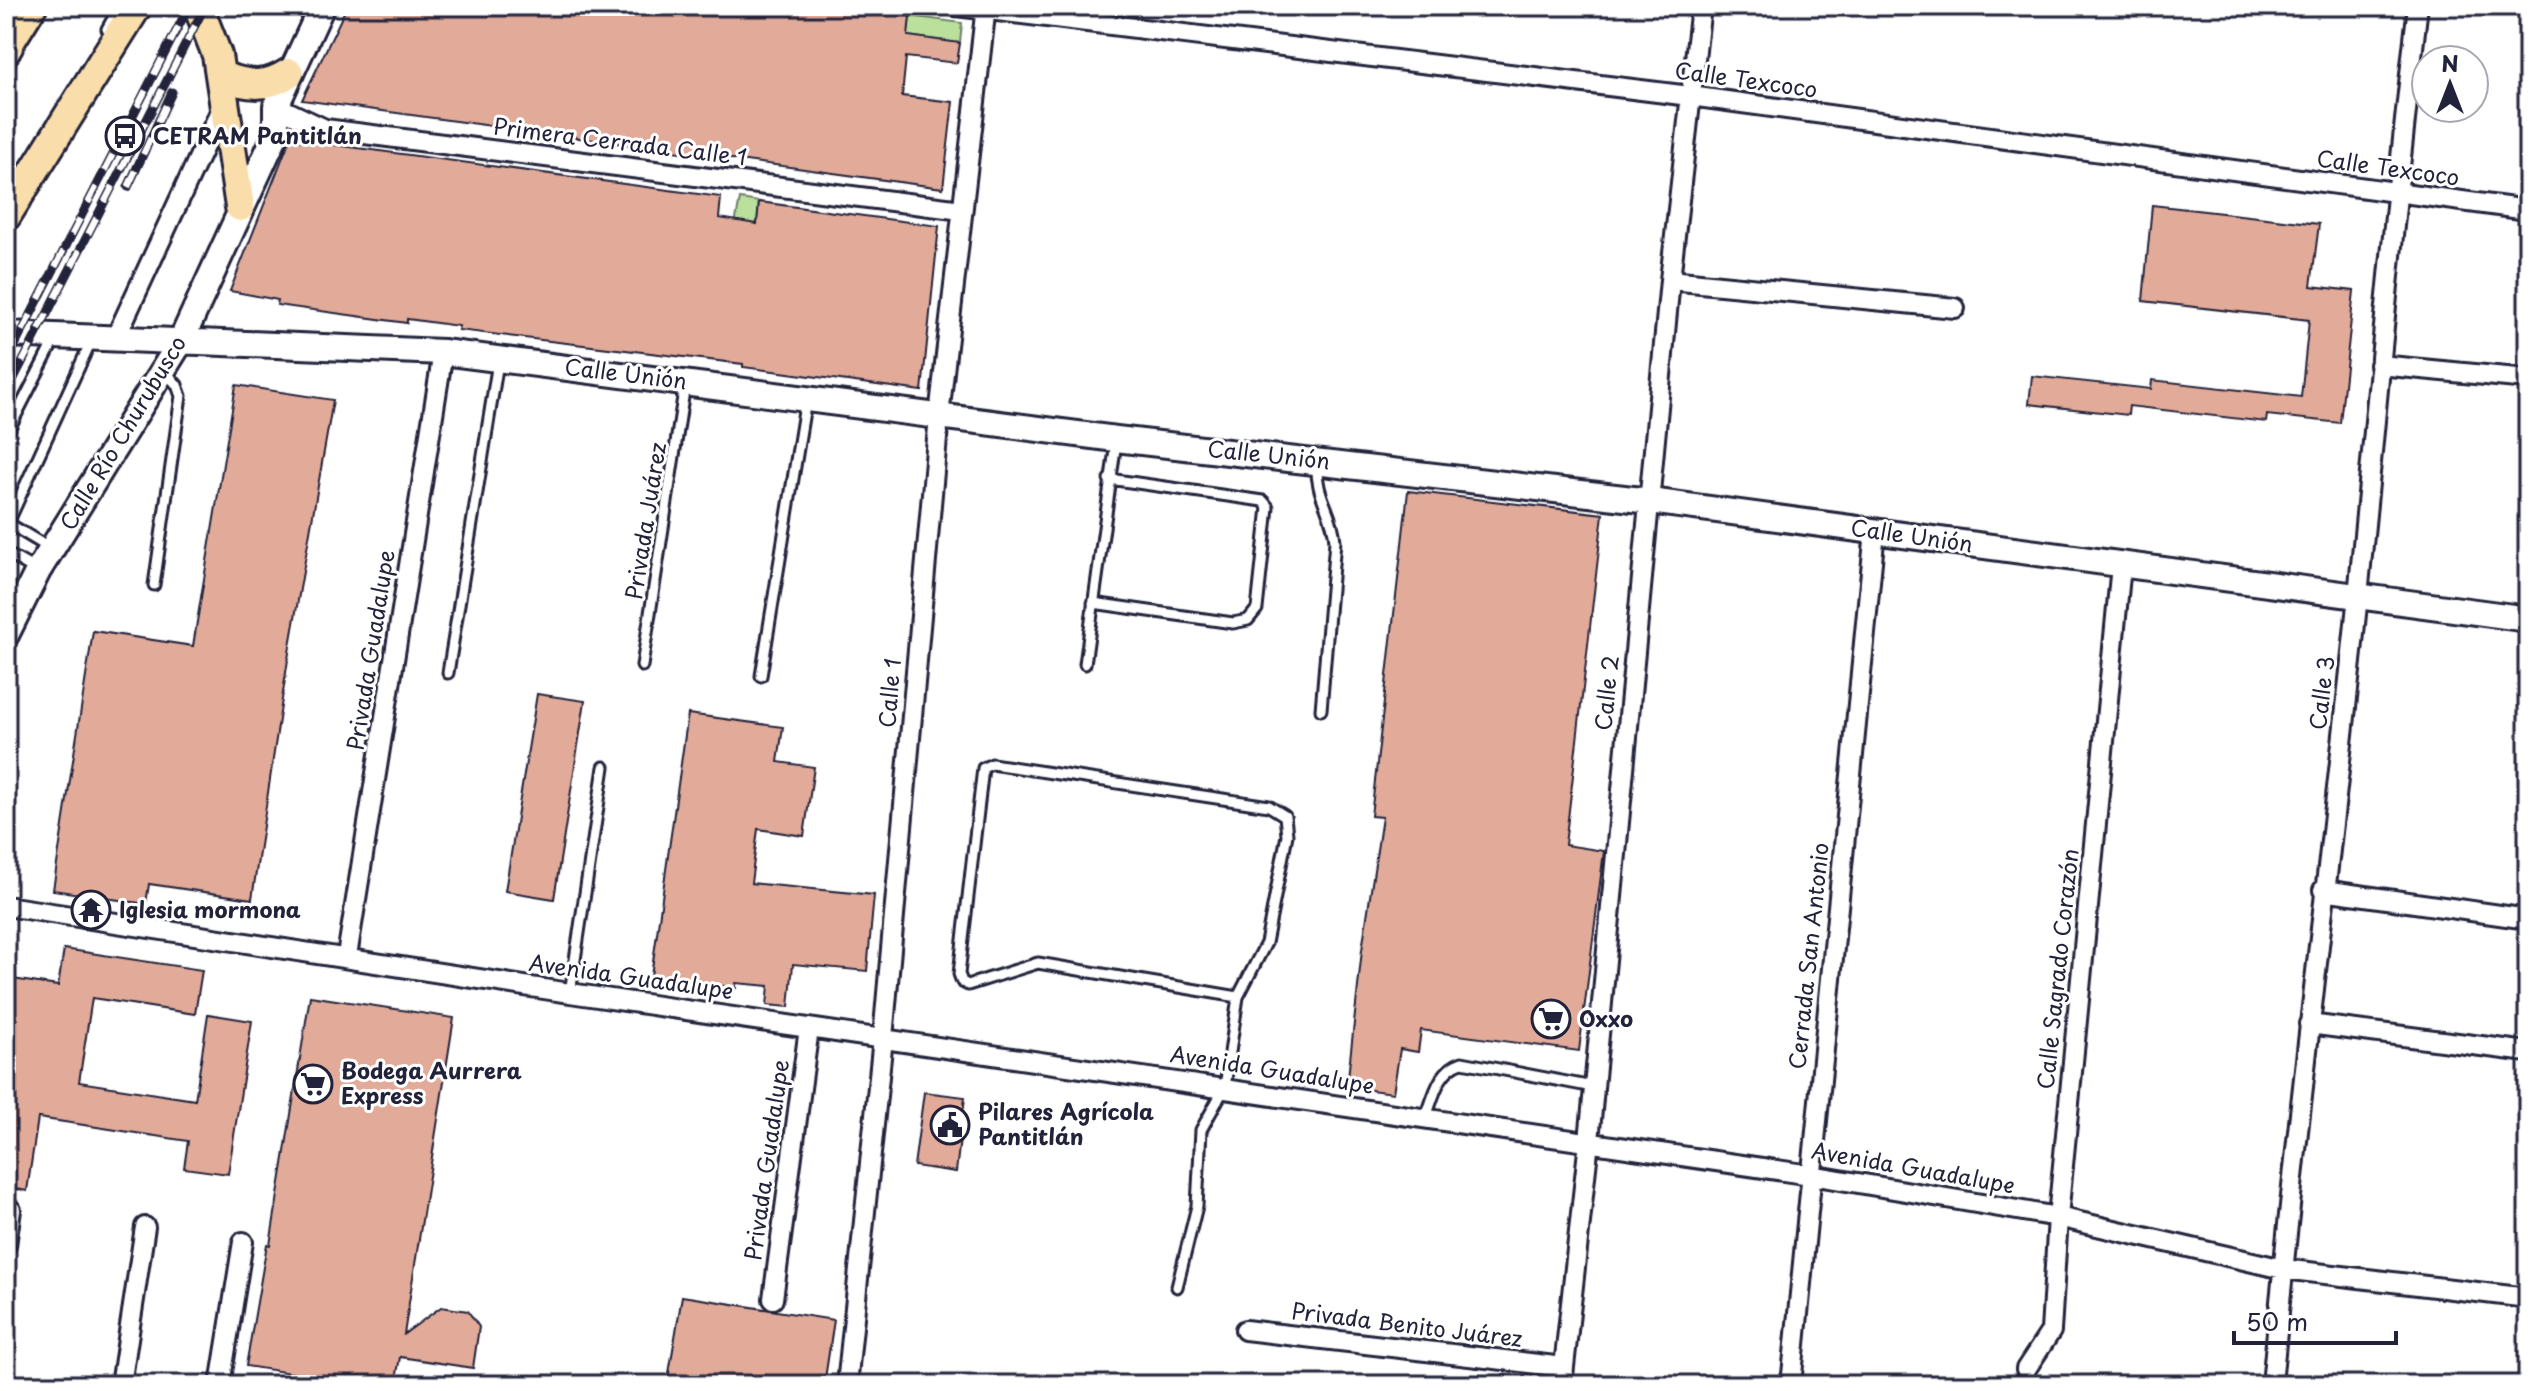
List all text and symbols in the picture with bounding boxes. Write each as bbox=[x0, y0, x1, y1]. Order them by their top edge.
north arrow bbox=[2410, 44, 2490, 124]
text: N bbox=[2441, 46, 2459, 79]
street label: Calle Texcoco bbox=[1673, 52, 1820, 105]
street label: Primera Cerrada Calle 1 bbox=[491, 109, 749, 172]
bus stop icon: CETRAM Pantitlán bbox=[104, 115, 146, 157]
place label: CETRAM Pantitlán bbox=[153, 118, 362, 151]
street label: Calle Texcoco bbox=[2315, 140, 2462, 193]
street label: Calle Río Churubusco bbox=[50, 329, 193, 536]
street label: Calle Unión bbox=[563, 349, 689, 396]
street label: Calle Unión bbox=[1206, 431, 1332, 476]
street label: Privada Juárez bbox=[616, 440, 673, 602]
street label: Calle Unión bbox=[1849, 510, 1976, 559]
street label: Privada Guadalupe bbox=[337, 547, 402, 752]
street label: Calle 2 bbox=[1585, 654, 1626, 732]
street label: Calle 3 bbox=[2300, 654, 2341, 732]
street label: Calle 1 bbox=[869, 657, 908, 729]
street label: Cerrada San Antonio bbox=[1779, 841, 1836, 1071]
street label: Calle Sagrado Corazón bbox=[2027, 847, 2086, 1091]
temple icon: Iglesia mormona bbox=[70, 889, 112, 931]
place label: Iglesia mormona bbox=[119, 892, 301, 925]
street label: Avenida Guadalupe bbox=[527, 945, 735, 1006]
supermarket icon: Oxxo bbox=[1530, 998, 1572, 1040]
place label: Oxxo bbox=[1579, 1001, 1633, 1034]
street label: Avenida Guadalupe bbox=[1168, 1036, 1376, 1101]
place label: Bodega Aurrera Express bbox=[341, 1053, 522, 1111]
street label: Privada Guadalupe bbox=[735, 1057, 796, 1262]
supermarket icon: Bodega Aurrera Express bbox=[292, 1063, 334, 1105]
place label: Pilares Agrícola Pantitlán bbox=[978, 1094, 1154, 1152]
public building icon: Pilares Agrícola Pantitlán bbox=[929, 1104, 971, 1146]
street label: Avenida Guadalupe bbox=[1809, 1132, 2017, 1201]
street label: Privada Benito Juárez bbox=[1290, 1293, 1524, 1354]
scale bar bbox=[2234, 1295, 2396, 1345]
text: 50 m bbox=[2246, 1303, 2308, 1339]

